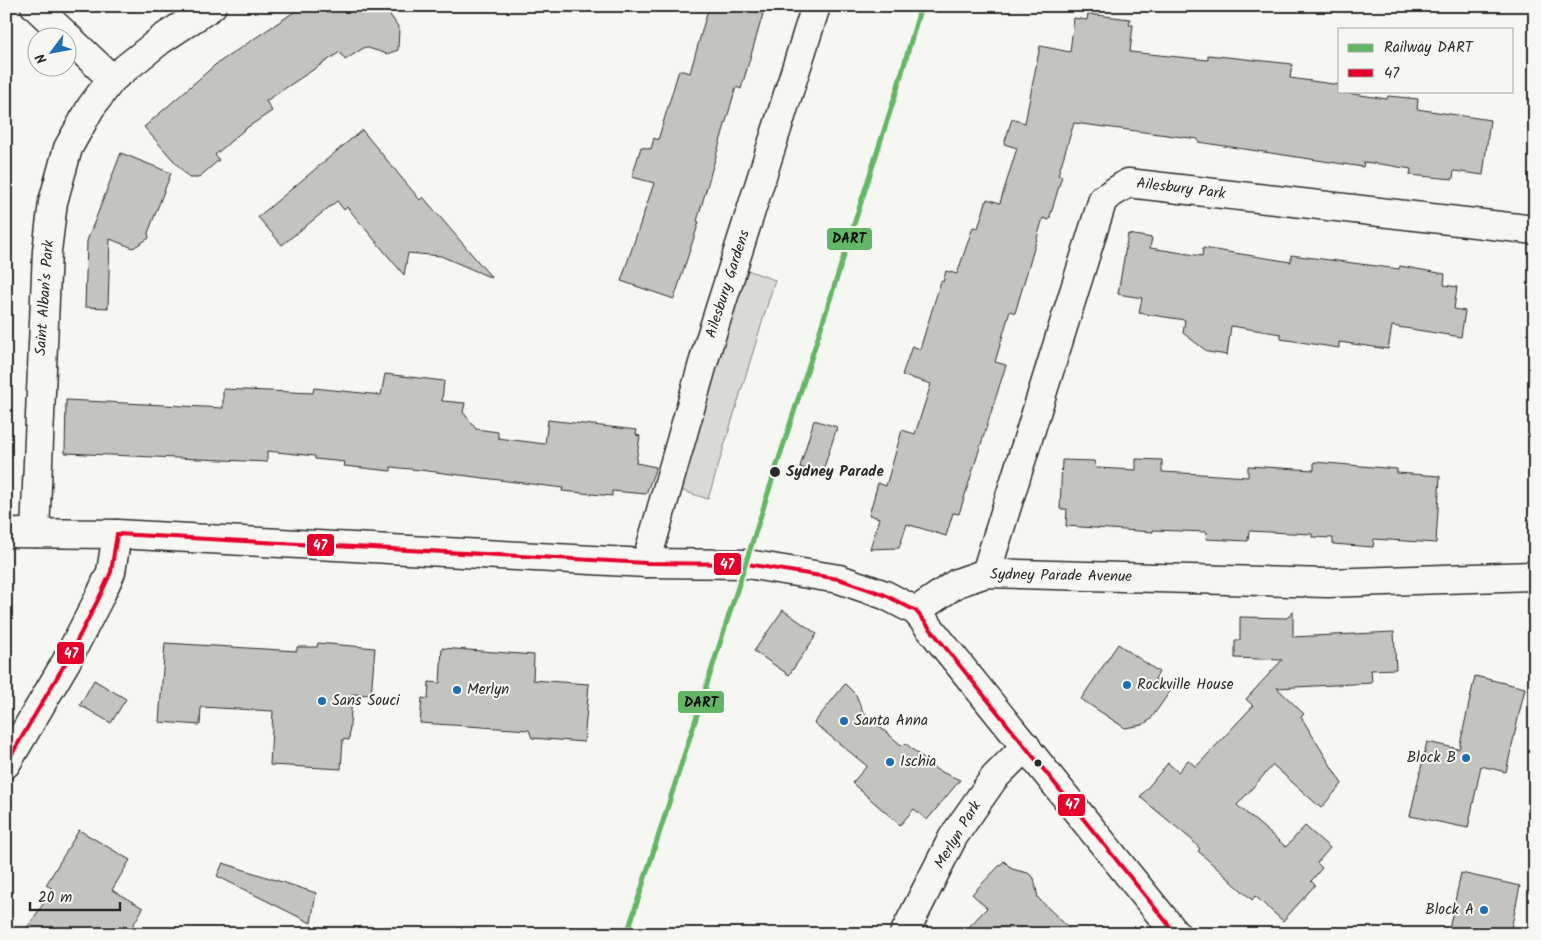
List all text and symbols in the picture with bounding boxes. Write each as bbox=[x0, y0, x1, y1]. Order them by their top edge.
north arrow bbox=[28, 28, 78, 78]
legend bbox=[1338, 28, 1514, 92]
text: Railway DART bbox=[1384, 36, 1475, 60]
text: N bbox=[30, 49, 53, 68]
text: 47 bbox=[1384, 62, 1400, 86]
street label: Ailesbury Park bbox=[1135, 172, 1228, 206]
street label: Ailesbury Gardens bbox=[699, 226, 757, 341]
line badge: DART bbox=[826, 227, 873, 251]
text: DART bbox=[832, 228, 867, 250]
street label: Saint Alban's Park bbox=[29, 238, 61, 357]
place label: Sydney Parade bbox=[786, 460, 884, 484]
marker: Sydney Parade bbox=[768, 465, 782, 479]
line badge: 47 bbox=[306, 533, 335, 557]
text: 47 bbox=[313, 535, 328, 557]
line badge: 47 bbox=[713, 552, 742, 576]
text: 47 bbox=[720, 554, 735, 576]
street label: Sydney Parade Avenue bbox=[990, 563, 1132, 589]
line badge: 47 bbox=[56, 641, 85, 665]
text: 47 bbox=[64, 643, 79, 665]
place label: Rockville House bbox=[1137, 673, 1234, 697]
place label: Merlyn bbox=[467, 678, 509, 702]
marker: Rockville House bbox=[1121, 679, 1133, 691]
marker: Merlyn bbox=[451, 684, 463, 696]
place label: Sans Souci bbox=[332, 689, 401, 713]
line badge: DART bbox=[677, 690, 725, 714]
text: DART bbox=[684, 692, 719, 714]
marker: Sans Souci bbox=[316, 695, 328, 707]
place label: Santa Anna bbox=[854, 709, 928, 733]
marker: Santa Anna bbox=[838, 715, 850, 727]
place label: Block B bbox=[1407, 746, 1456, 770]
place label: Ischia bbox=[900, 750, 936, 774]
marker: Block B bbox=[1460, 752, 1472, 764]
marker: Ischia bbox=[884, 756, 896, 768]
unlabelled marker bbox=[1033, 758, 1043, 768]
line badge: 47 bbox=[1057, 793, 1086, 817]
text: 47 bbox=[1065, 794, 1080, 816]
street label: Merlyn Park bbox=[928, 796, 988, 874]
scale bar bbox=[30, 880, 120, 912]
text: 20 m bbox=[38, 886, 72, 910]
place label: Block A bbox=[1425, 898, 1474, 922]
marker: Block A bbox=[1478, 904, 1490, 916]

